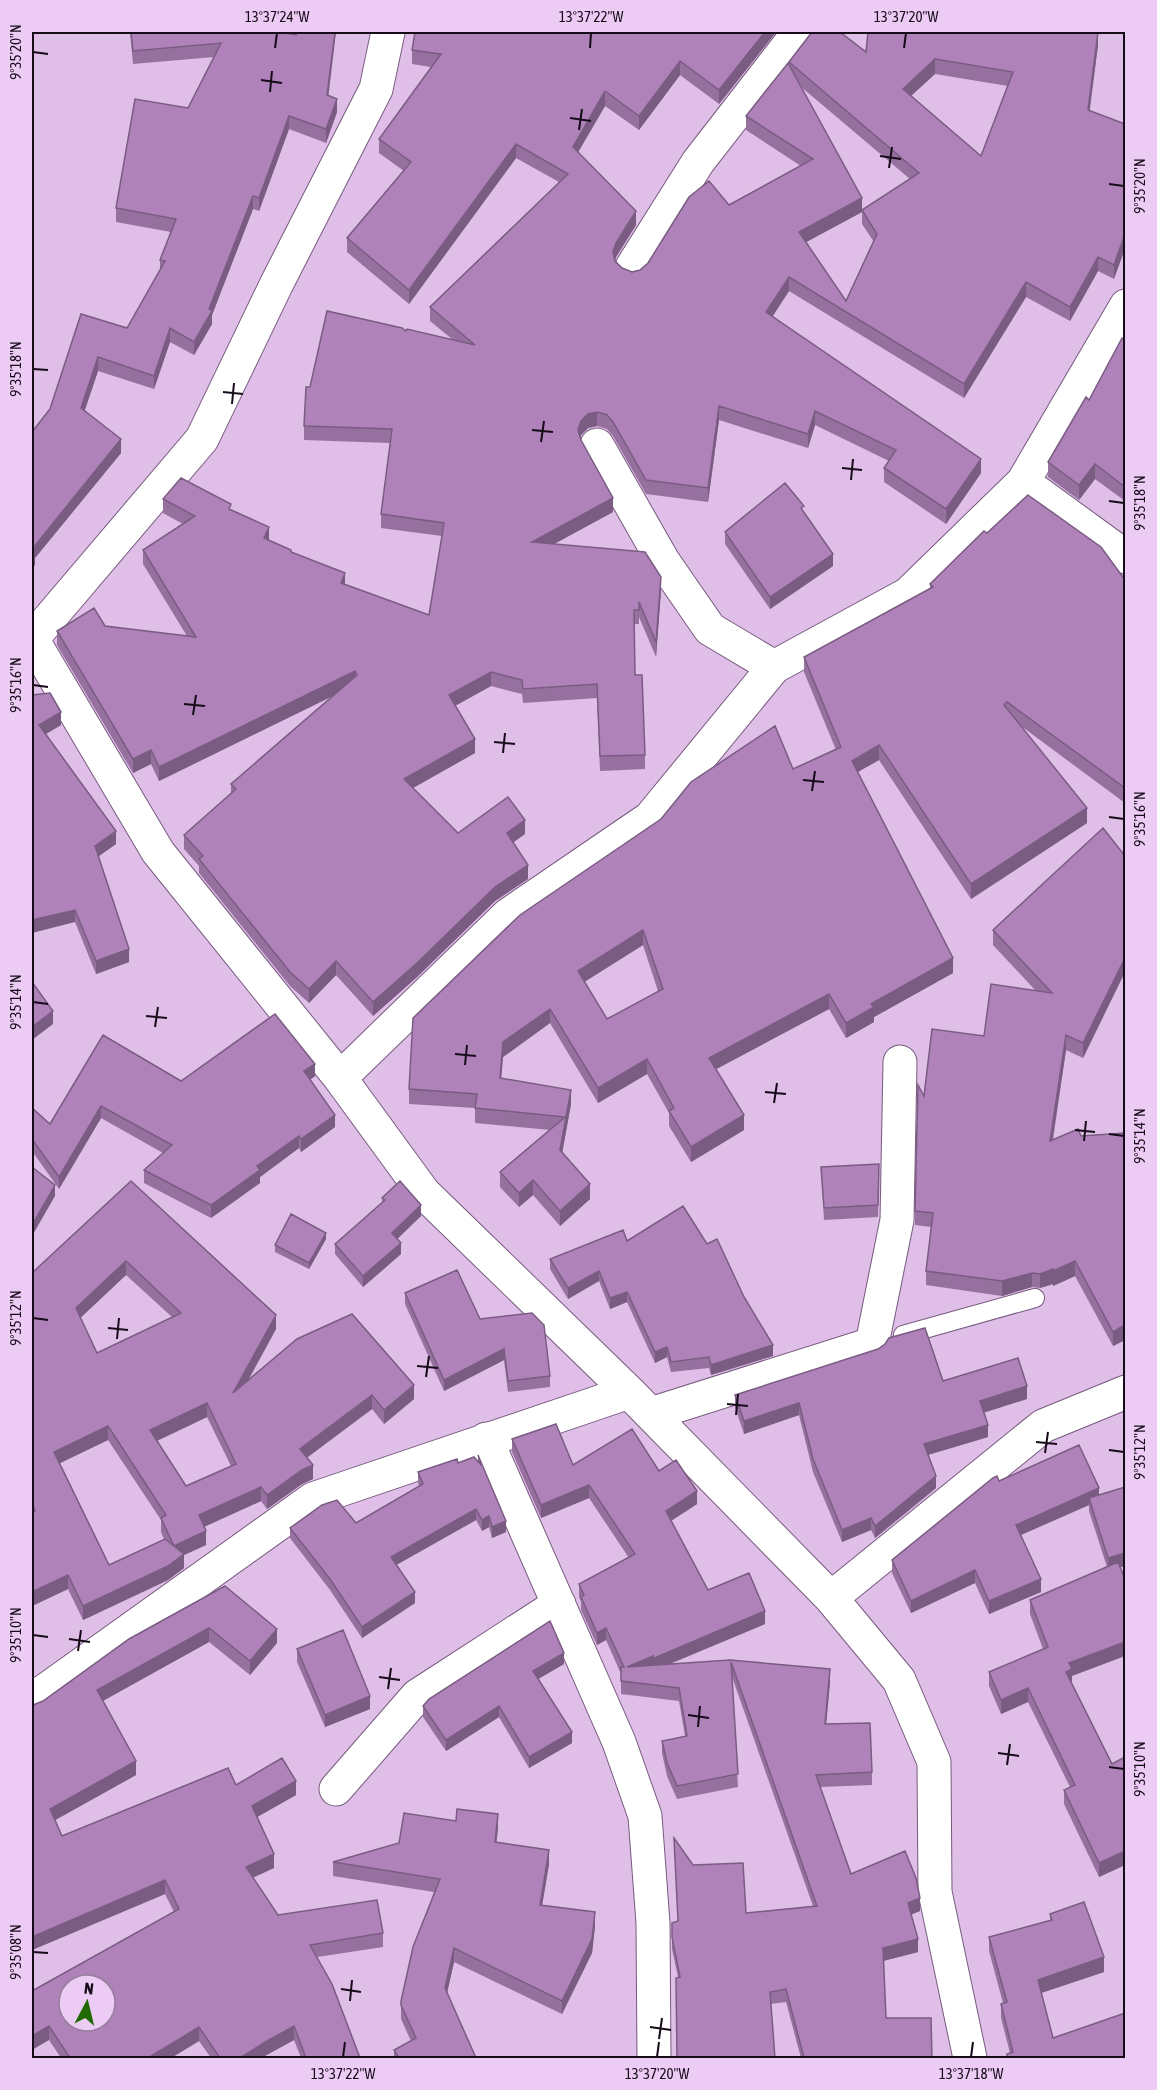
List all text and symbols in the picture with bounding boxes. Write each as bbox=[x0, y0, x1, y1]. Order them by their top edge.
text: 13°37'24"W bbox=[245, 8, 309, 25]
text: 13°37'22"W bbox=[559, 8, 623, 25]
text: 13°37'20"W bbox=[874, 8, 938, 25]
text: 9°35'20"N bbox=[7, 24, 24, 80]
text: 9°35'20"N bbox=[1131, 158, 1148, 214]
text: 9°35'18"N bbox=[7, 341, 24, 397]
text: 9°35'18"N bbox=[1131, 475, 1148, 531]
text: 9°35'16"N bbox=[7, 657, 24, 713]
text: 9°35'16"N bbox=[1131, 791, 1148, 847]
text: 9°35'14"N bbox=[7, 974, 24, 1030]
text: 9°35'14"N bbox=[1131, 1108, 1148, 1164]
text: 9°35'12"N bbox=[7, 1290, 24, 1346]
text: 9°35'12"N bbox=[1131, 1424, 1148, 1480]
text: 9°35'10"N bbox=[7, 1607, 24, 1663]
text: 9°35'10"N bbox=[1131, 1741, 1148, 1797]
text: 9°35'08"N bbox=[7, 1924, 24, 1980]
north arrow bbox=[57, 1973, 117, 2033]
text: N bbox=[83, 1979, 95, 1998]
text: 13°37'22"W bbox=[311, 2065, 375, 2082]
text: 13°37'20"W bbox=[625, 2065, 689, 2082]
text: 13°37'18"W bbox=[939, 2065, 1003, 2082]

